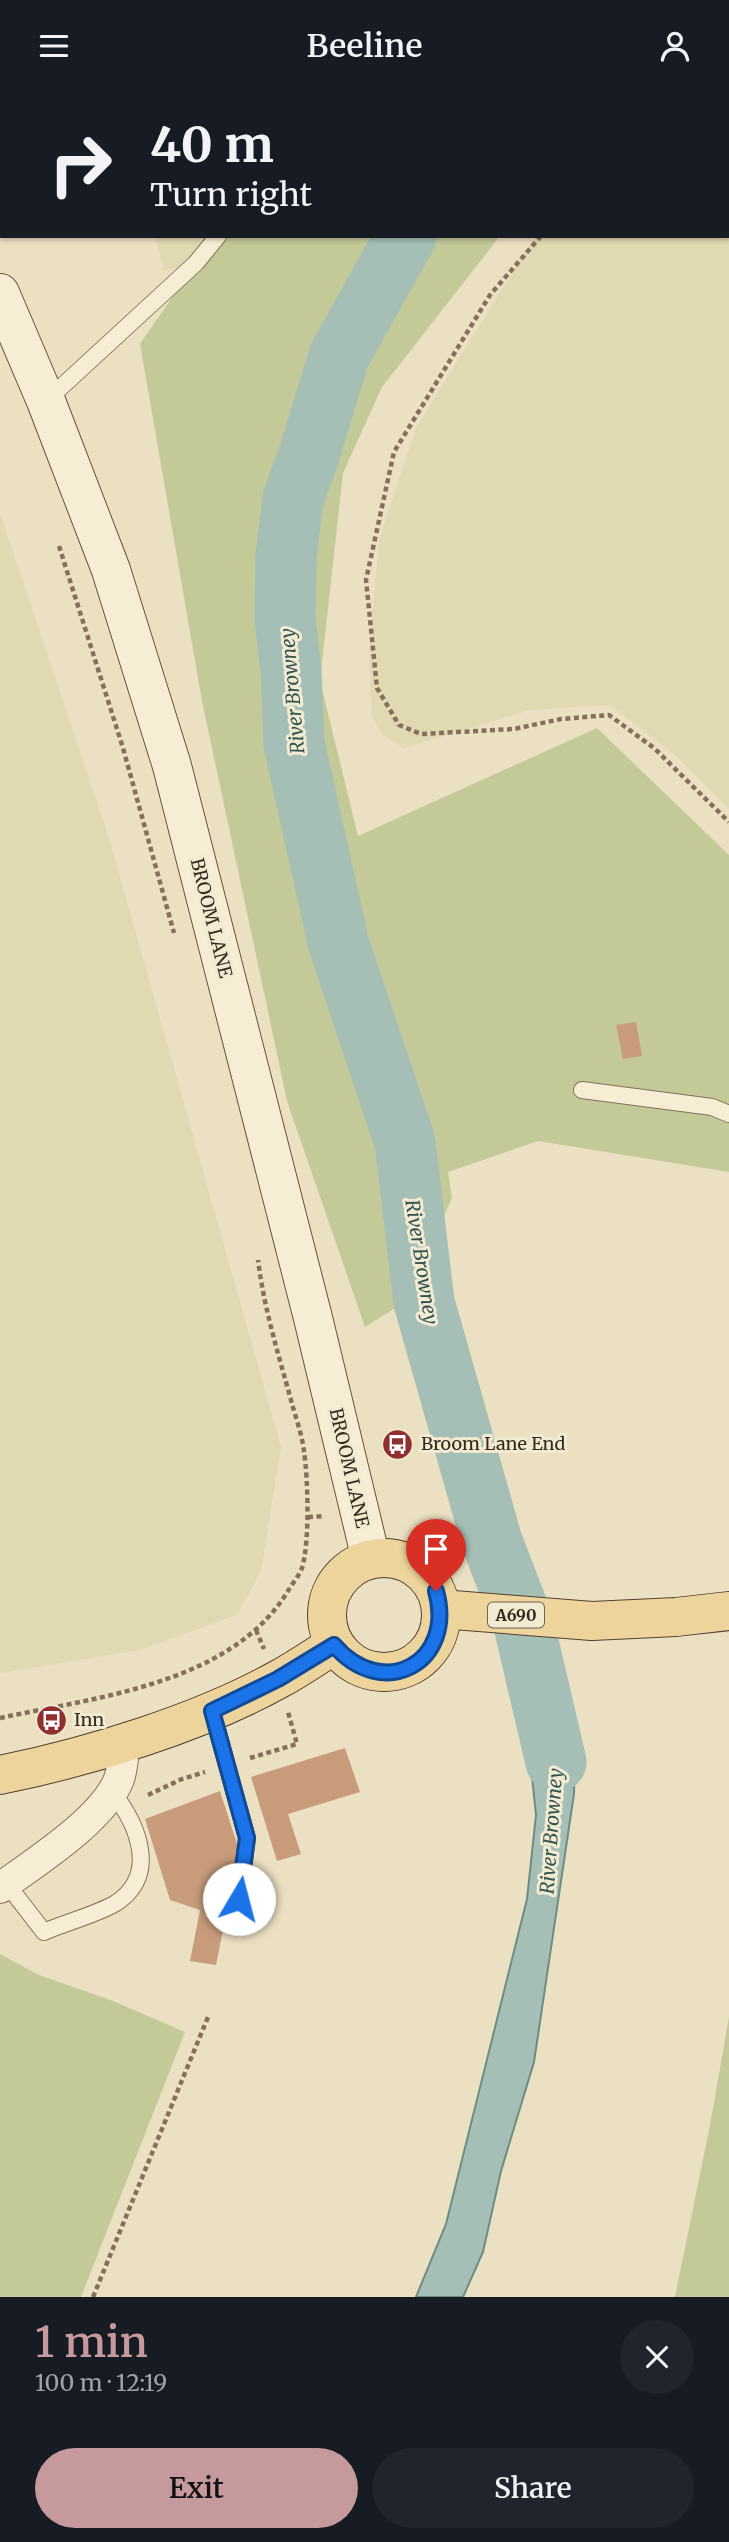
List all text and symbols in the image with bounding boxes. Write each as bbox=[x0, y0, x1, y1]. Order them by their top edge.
text: Beeline bbox=[307, 26, 422, 66]
icon: menu bbox=[35, 27, 73, 65]
icon: person bbox=[656, 27, 694, 65]
text: 40 m bbox=[150, 114, 274, 175]
icon: right bbox=[35, 119, 126, 210]
text: Turn right bbox=[150, 175, 312, 215]
water label: River Browney bbox=[275, 627, 309, 755]
street label: BROOM LANE bbox=[186, 856, 238, 981]
water label: River Browney bbox=[400, 1198, 444, 1326]
street label: BROOM LANE bbox=[325, 1406, 375, 1531]
bus stop icon: Broom Lane End bbox=[381, 1427, 415, 1461]
place label: Broom Lane End bbox=[421, 1432, 565, 1455]
pin bbox=[406, 1519, 466, 1591]
icon: arrive bbox=[417, 1530, 455, 1568]
road number: A690 bbox=[488, 1603, 544, 1627]
bus stop icon: Inn bbox=[34, 1703, 68, 1737]
place label: Inn bbox=[74, 1708, 104, 1731]
water label: River Browney bbox=[535, 1767, 567, 1895]
position arrow bbox=[202, 1862, 276, 1936]
text: 1 min bbox=[35, 2316, 148, 2368]
button: close bbox=[620, 2320, 694, 2394]
text: 100 m · 12:19 bbox=[35, 2368, 167, 2397]
button: Exit bbox=[35, 2448, 358, 2528]
button: Share bbox=[372, 2448, 694, 2528]

